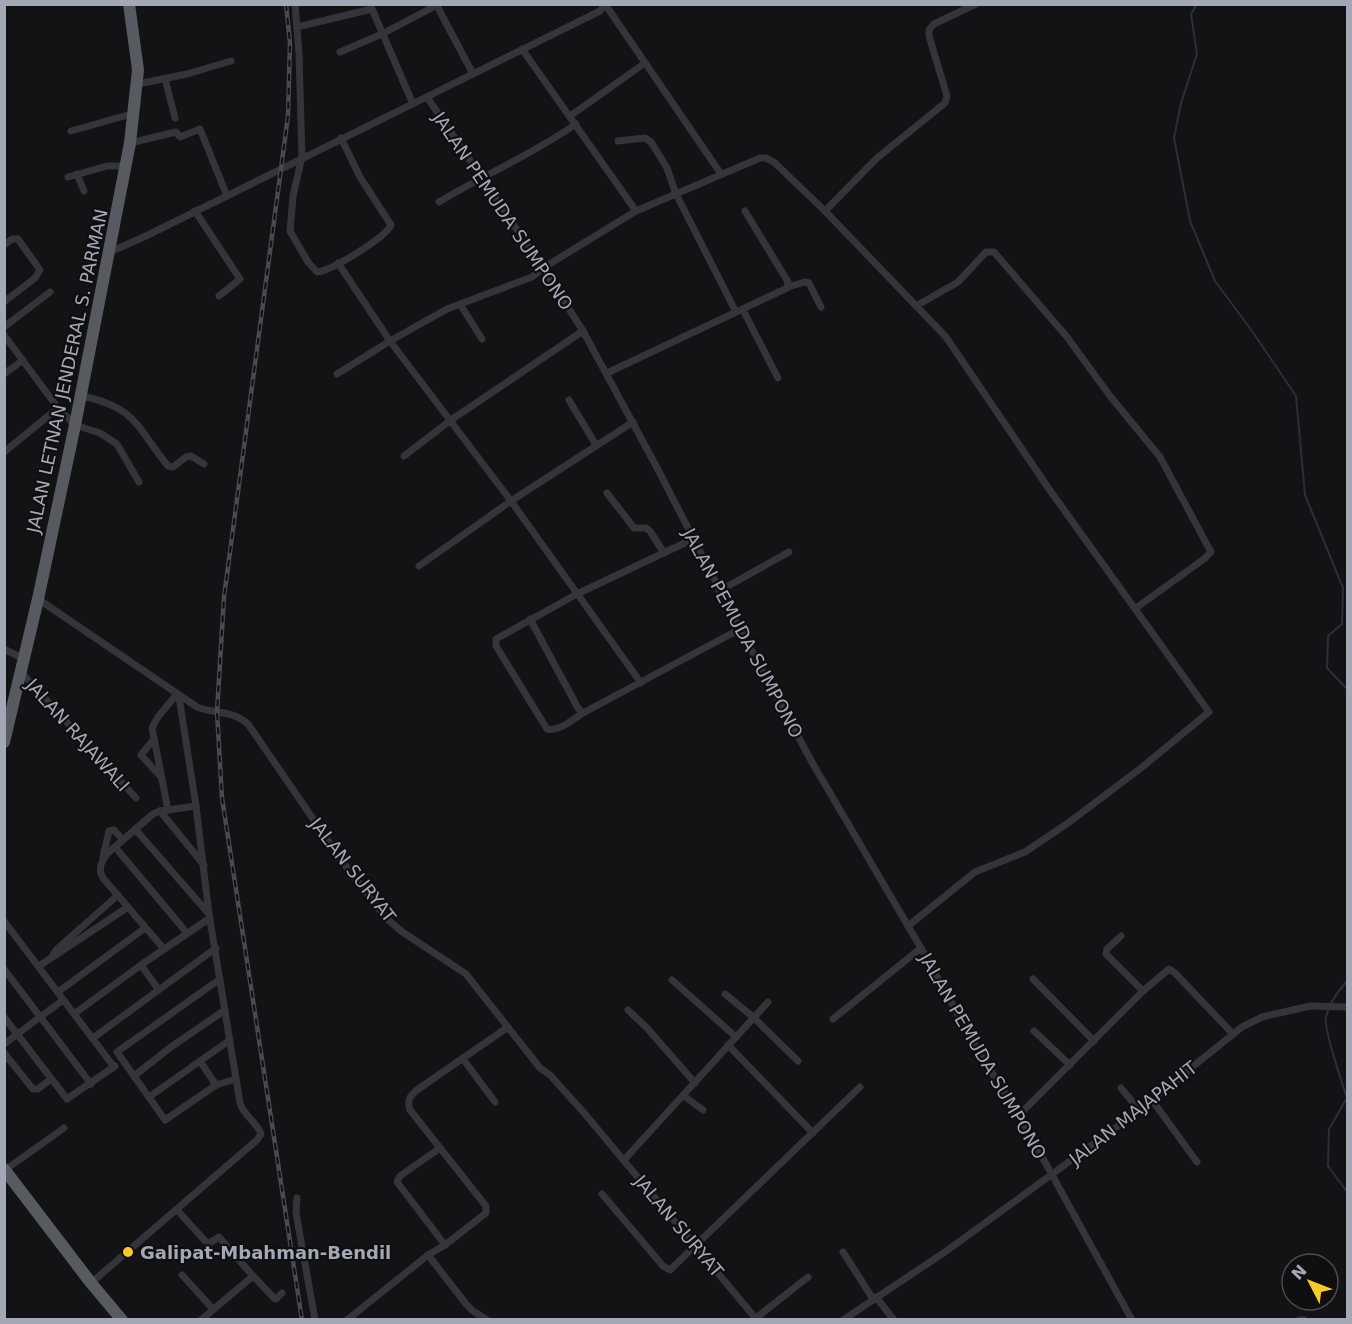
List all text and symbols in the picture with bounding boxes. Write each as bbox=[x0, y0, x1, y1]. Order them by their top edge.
street label: JALAN PEMUDA SUMPONO bbox=[428, 107, 577, 314]
street label: JALAN LETNAN JENDERAL S. PARMAN bbox=[22, 207, 112, 536]
street label: JALAN PEMUDA SUMPONO bbox=[678, 524, 807, 741]
street label: JALAN RAJAWALI bbox=[21, 674, 134, 796]
street label: JALAN SURYAT bbox=[305, 813, 401, 927]
street label: JALAN PEMUDA SUMPONO bbox=[915, 948, 1051, 1163]
street label: JALAN MAJAPAHIT bbox=[1064, 1056, 1202, 1170]
street label: JALAN SURYAT bbox=[630, 1170, 728, 1282]
place label: Galipat-Mbahman-Bendil bbox=[140, 1242, 391, 1263]
marker: Galipat-Mbahman-Bendil bbox=[121, 1245, 135, 1259]
north arrow bbox=[1280, 1252, 1340, 1312]
text: N bbox=[1288, 1261, 1311, 1284]

